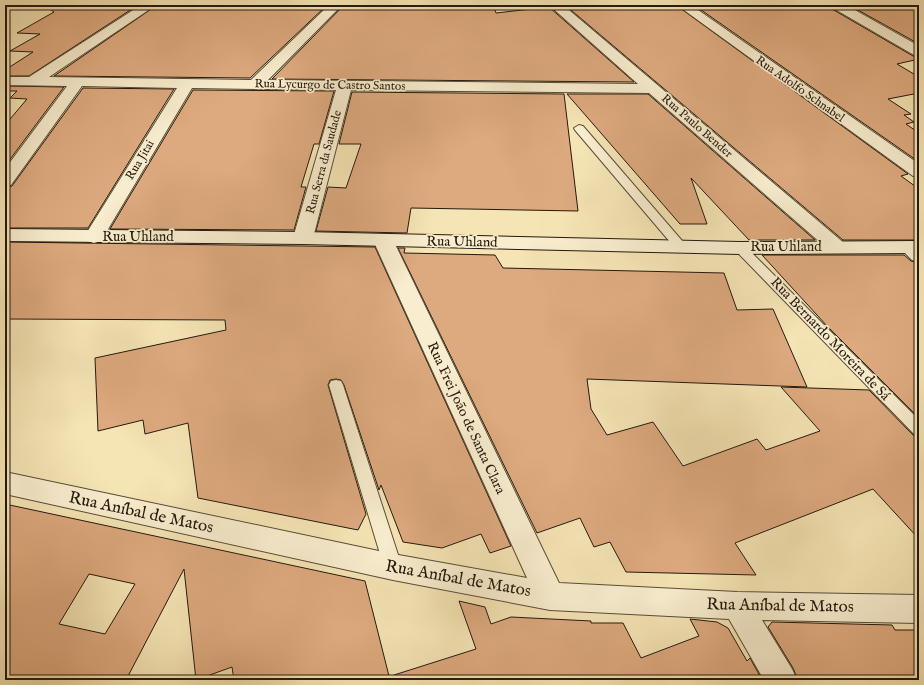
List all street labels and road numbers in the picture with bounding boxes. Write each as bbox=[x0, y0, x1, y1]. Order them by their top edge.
street label: Rua Adolfo Schnabel bbox=[753, 53, 848, 126]
street label: Rua Lycurgo de Castro Santos bbox=[254, 76, 406, 94]
street label: Rua Paulo Bender bbox=[658, 91, 736, 162]
street label: Rua Serra da Saudade bbox=[303, 108, 345, 215]
street label: Rua Jitai bbox=[122, 137, 159, 183]
street label: Rua Uhland bbox=[102, 228, 174, 246]
street label: Rua Uhland bbox=[426, 232, 498, 252]
street label: Rua Uhland bbox=[750, 238, 822, 256]
street label: Rua Bernardo Moreira de Sá bbox=[766, 273, 894, 405]
street label: Rua Frei João de Santa Clara bbox=[423, 339, 510, 498]
street label: Rua Aníbal de Matos bbox=[67, 487, 215, 539]
street label: Rua Aníbal de Matos bbox=[384, 556, 532, 602]
street label: Rua Aníbal de Matos bbox=[706, 594, 854, 618]

